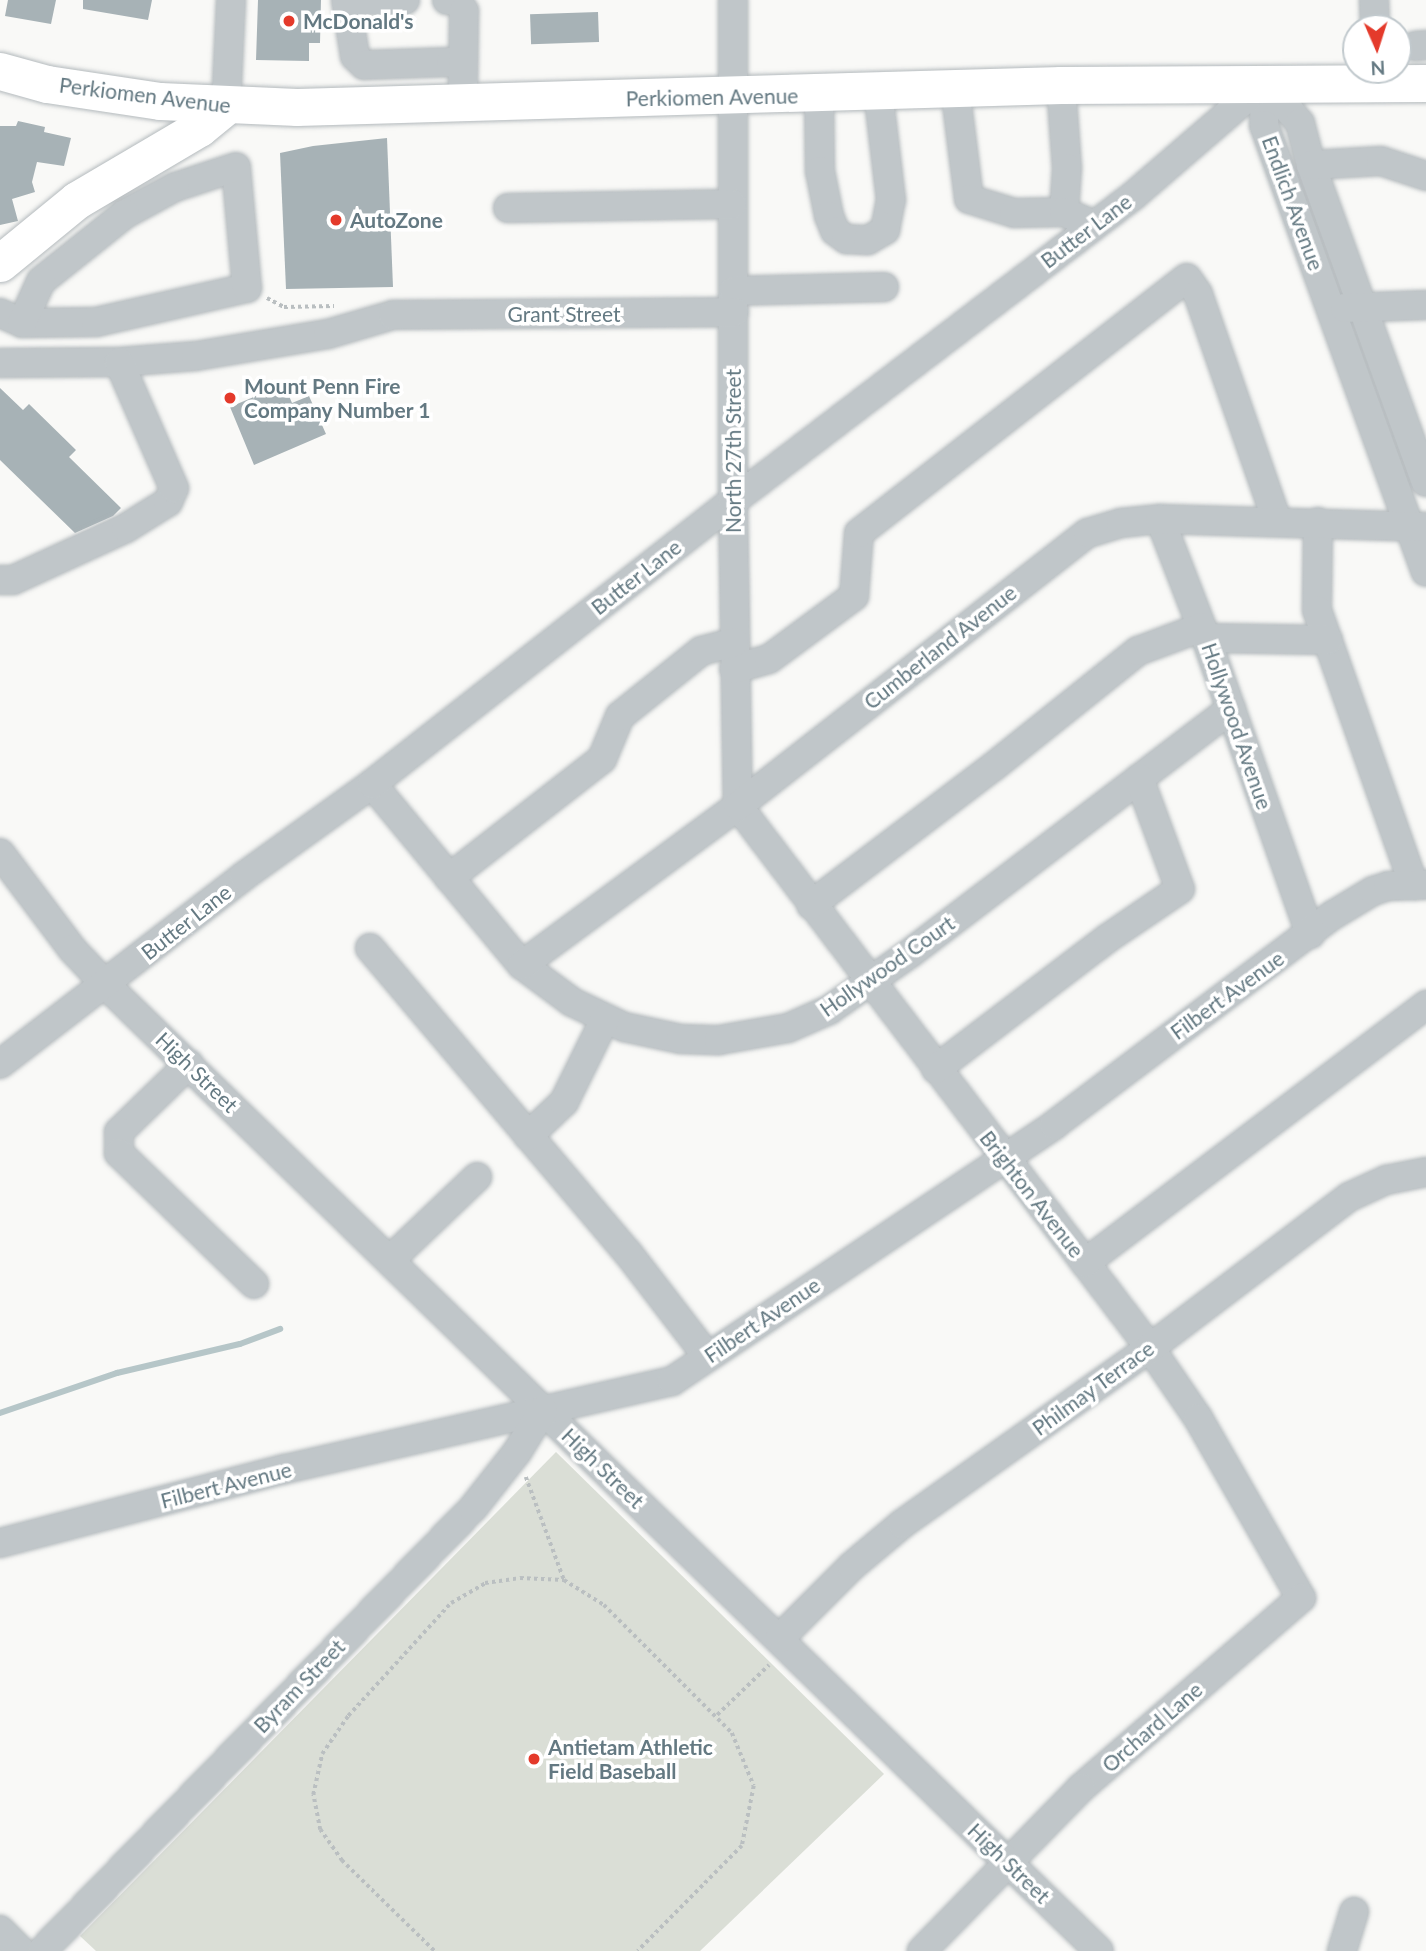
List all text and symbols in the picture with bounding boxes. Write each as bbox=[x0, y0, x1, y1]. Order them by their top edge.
place label: McDonald's bbox=[303, 8, 414, 34]
marker: McDonald's bbox=[281, 13, 297, 29]
north arrow bbox=[1342, 14, 1412, 84]
text: N bbox=[1370, 57, 1386, 80]
street label: Perkiomen Avenue bbox=[57, 72, 233, 118]
street label: Perkiomen Avenue bbox=[625, 83, 799, 111]
street label: Endlich Avenue bbox=[1257, 132, 1329, 274]
street label: Butter Lane bbox=[1035, 189, 1137, 273]
place label: AutoZone bbox=[350, 207, 443, 233]
marker: AutoZone bbox=[328, 212, 344, 228]
street label: Grant Street bbox=[508, 301, 620, 327]
street label: North 27th Street bbox=[720, 369, 746, 533]
place label: Mount Penn Fire Company Number 1 bbox=[244, 373, 431, 423]
marker: Mount Penn Fire Company Number 1 bbox=[222, 390, 238, 406]
street label: Butter Lane bbox=[586, 534, 686, 620]
street label: Cumberland Avenue bbox=[859, 579, 1021, 715]
street label: Hollywood Avenue bbox=[1197, 639, 1277, 813]
street label: Butter Lane bbox=[136, 879, 236, 965]
street label: Hollywood Court bbox=[815, 910, 959, 1022]
street label: Filbert Avenue bbox=[1165, 945, 1289, 1045]
street label: High Street bbox=[151, 1027, 243, 1117]
street label: Brighton Avenue bbox=[975, 1125, 1089, 1263]
street label: Filbert Avenue bbox=[699, 1272, 825, 1368]
street label: Philmay Terrace bbox=[1027, 1335, 1159, 1441]
street label: High Street bbox=[557, 1423, 649, 1513]
street label: Filbert Avenue bbox=[158, 1456, 294, 1514]
street label: Byram Street bbox=[248, 1634, 350, 1738]
street label: Orchard Lane bbox=[1097, 1677, 1207, 1777]
place label: Antietam Athletic Field Baseball bbox=[548, 1734, 714, 1784]
marker: Antietam Athletic Field Baseball bbox=[526, 1751, 542, 1767]
street label: High Street bbox=[963, 1818, 1055, 1908]

